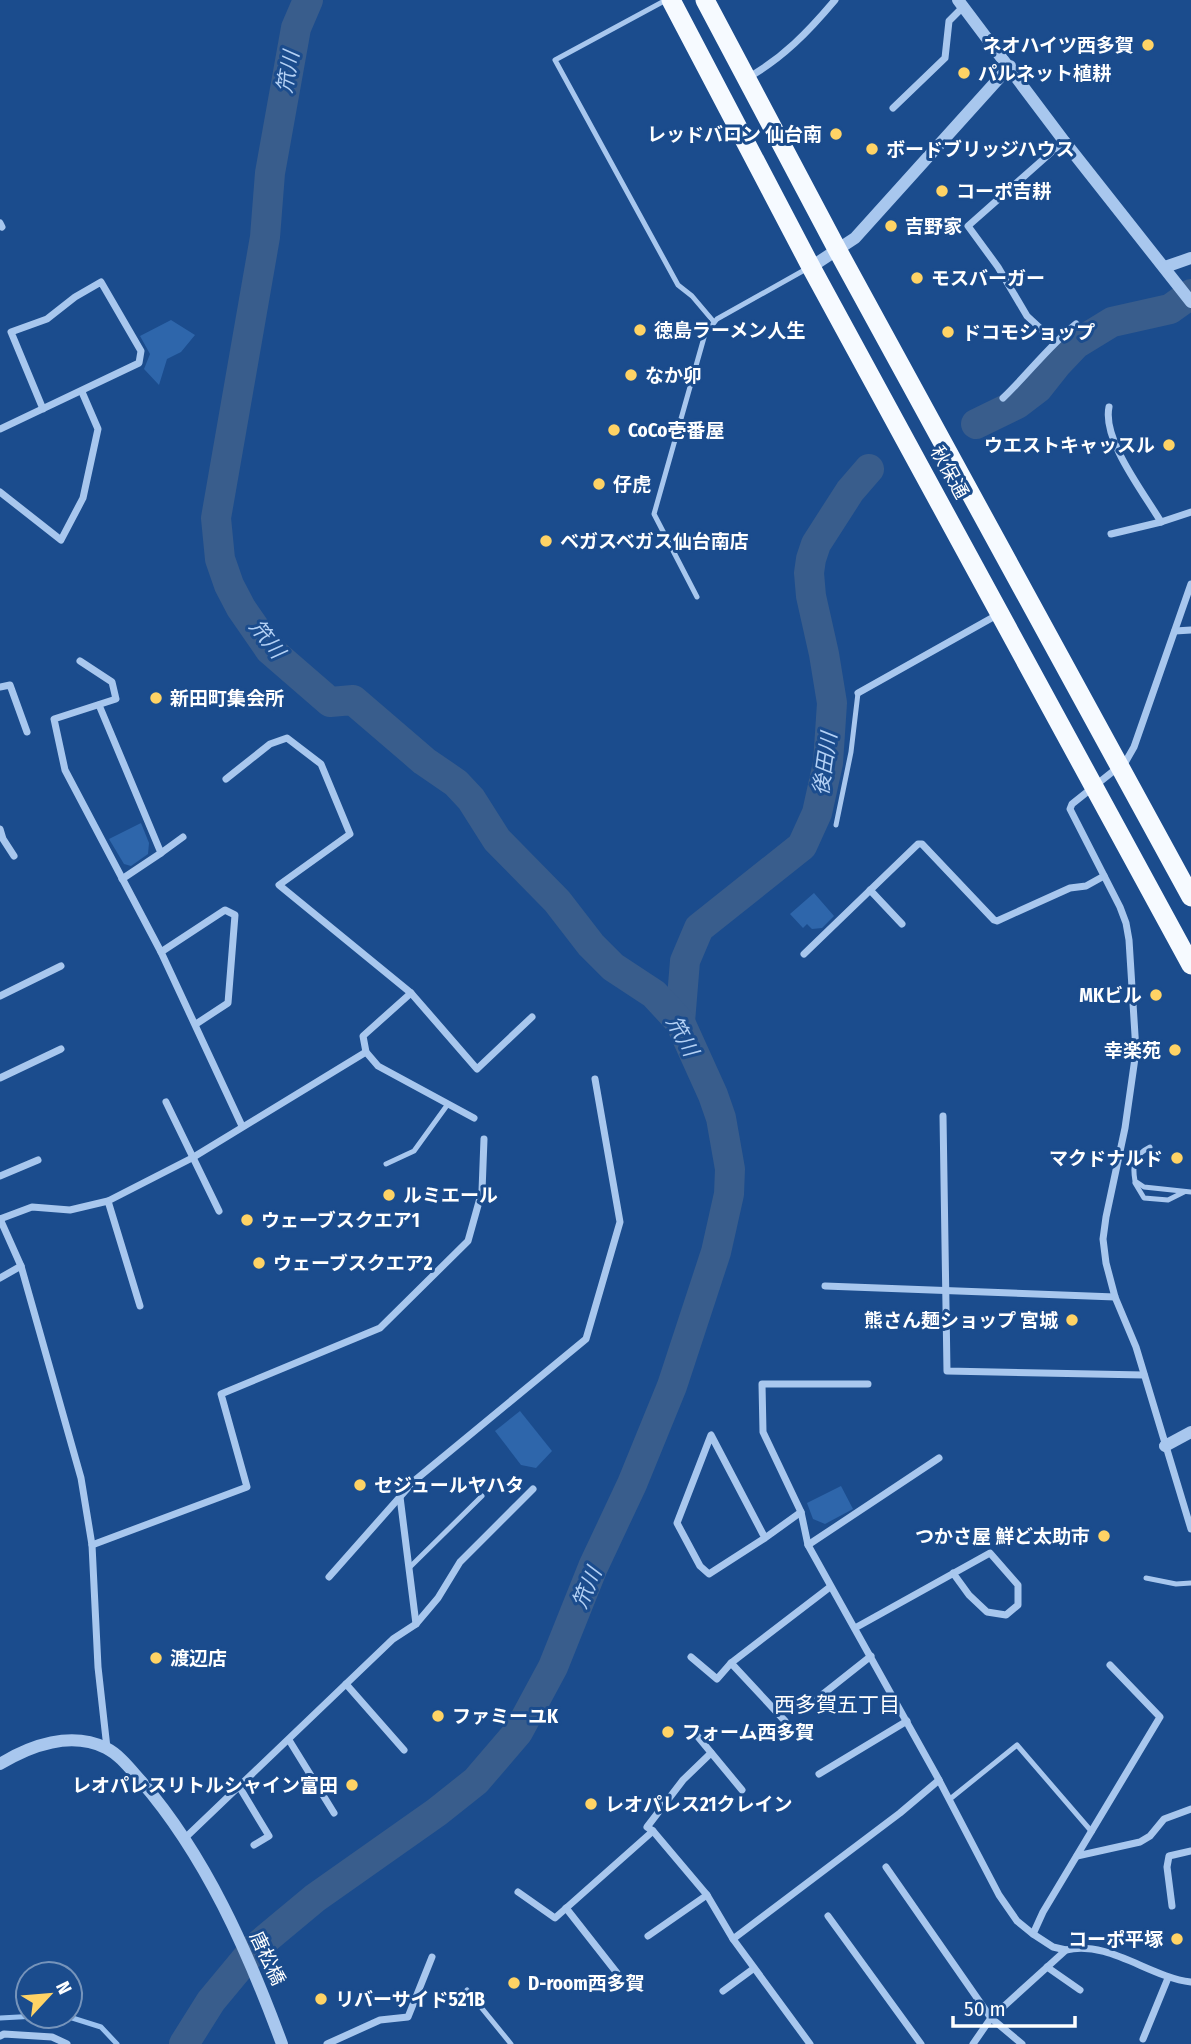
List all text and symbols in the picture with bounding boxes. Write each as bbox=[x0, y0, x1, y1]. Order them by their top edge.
place label: ネオハイツ西多賀 bbox=[982, 34, 1134, 57]
marker: ネオハイツ西多賀 bbox=[1140, 37, 1156, 53]
water label: 笊川 bbox=[272, 47, 305, 95]
place label: パルネット植耕 bbox=[978, 62, 1111, 85]
marker: パルネット植耕 bbox=[956, 65, 972, 81]
place label: レッドバロン 仙台南 bbox=[647, 123, 822, 146]
marker: レッドバロン 仙台南 bbox=[828, 126, 844, 142]
place label: ボードブリッジハウス bbox=[886, 138, 1075, 161]
marker: ボードブリッジハウス bbox=[864, 141, 880, 157]
place label: コーポ吉耕 bbox=[956, 180, 1051, 203]
marker: コーポ吉耕 bbox=[934, 183, 950, 199]
place label: 吉野家 bbox=[905, 215, 962, 238]
marker: 吉野家 bbox=[883, 218, 899, 234]
place label: モスバーガー bbox=[931, 267, 1045, 290]
marker: モスバーガー bbox=[909, 270, 925, 286]
place label: 徳島ラーメン人生 bbox=[654, 319, 805, 342]
place label: ドコモショップ bbox=[962, 321, 1095, 344]
marker: 徳島ラーメン人生 bbox=[632, 322, 648, 338]
marker: ドコモショップ bbox=[940, 324, 956, 340]
place label: なか卯 bbox=[645, 364, 702, 387]
marker: なか卯 bbox=[623, 367, 639, 383]
place label: CoCo壱番屋 bbox=[628, 419, 724, 442]
marker: CoCo壱番屋 bbox=[606, 422, 622, 438]
place label: ウエストキャッスル bbox=[984, 434, 1155, 457]
marker: ウエストキャッスル bbox=[1161, 437, 1177, 453]
street label: 秋保通 bbox=[926, 442, 973, 503]
place label: 仔虎 bbox=[613, 473, 651, 496]
marker: 仔虎 bbox=[591, 476, 607, 492]
place label: ベガスベガス仙台南店 bbox=[560, 530, 749, 553]
marker: ベガスベガス仙台南店 bbox=[538, 533, 554, 549]
water label: 笊川 bbox=[244, 614, 291, 665]
place label: 新田町集会所 bbox=[170, 687, 284, 710]
marker: 新田町集会所 bbox=[148, 690, 164, 706]
water label: 後田川 bbox=[808, 729, 843, 797]
place label: MKビル bbox=[1079, 984, 1142, 1007]
marker: MKビル bbox=[1148, 987, 1164, 1003]
water label: 笊川 bbox=[660, 1011, 705, 1062]
place label: 幸楽苑 bbox=[1104, 1039, 1161, 1062]
marker: 幸楽苑 bbox=[1167, 1042, 1183, 1058]
place label: マクドナルド bbox=[1049, 1147, 1163, 1170]
marker: マクドナルド bbox=[1169, 1150, 1185, 1166]
place label: ルミエール bbox=[403, 1184, 498, 1207]
marker: ルミエール bbox=[381, 1187, 397, 1203]
place label: ウェーブスクエア1 bbox=[261, 1209, 420, 1232]
marker: ウェーブスクエア1 bbox=[239, 1212, 255, 1228]
place label: ウェーブスクエア2 bbox=[273, 1252, 433, 1275]
marker: ウェーブスクエア2 bbox=[251, 1255, 267, 1271]
place label: 熊さん麺ショップ 宮城 bbox=[864, 1309, 1058, 1332]
marker: 熊さん麺ショップ 宮城 bbox=[1064, 1312, 1080, 1328]
place label: セジュールヤハタ bbox=[374, 1474, 524, 1497]
marker: セジュールヤハタ bbox=[352, 1477, 368, 1493]
place label: つかさ屋 鮮ど太助市 bbox=[915, 1525, 1090, 1548]
marker: つかさ屋 鮮ど太助市 bbox=[1096, 1528, 1112, 1544]
water label: 笊川 bbox=[567, 1562, 608, 1612]
place label: 渡辺店 bbox=[170, 1647, 227, 1670]
marker: 渡辺店 bbox=[148, 1650, 164, 1666]
district label: 西多賀五丁目 bbox=[774, 1692, 900, 1718]
place label: ファミーユK bbox=[452, 1705, 559, 1728]
marker: ファミーユK bbox=[430, 1708, 446, 1724]
place label: フォーム西多賀 bbox=[682, 1721, 814, 1744]
marker: フォーム西多賀 bbox=[660, 1724, 676, 1740]
place label: レオパレスリトルシャイン富田 bbox=[72, 1774, 338, 1797]
marker: レオパレスリトルシャイン富田 bbox=[344, 1777, 360, 1793]
place label: レオパレス21クレイン bbox=[605, 1793, 793, 1816]
marker: レオパレス21クレイン bbox=[583, 1796, 599, 1812]
street label: 唐松橋 bbox=[245, 1928, 290, 1989]
place label: コーポ平塚 bbox=[1068, 1928, 1163, 1951]
marker: コーポ平塚 bbox=[1169, 1931, 1185, 1947]
north arrow bbox=[14, 1960, 84, 2030]
place label: D-room西多賀 bbox=[528, 1972, 645, 1995]
marker: D-room西多賀 bbox=[506, 1975, 522, 1991]
text: N bbox=[51, 1978, 77, 1998]
scale bar bbox=[953, 1984, 1076, 2028]
place label: リバーサイド521B bbox=[335, 1988, 485, 2011]
marker: リバーサイド521B bbox=[313, 1991, 329, 2007]
text: 50 m bbox=[964, 1996, 1006, 2022]

